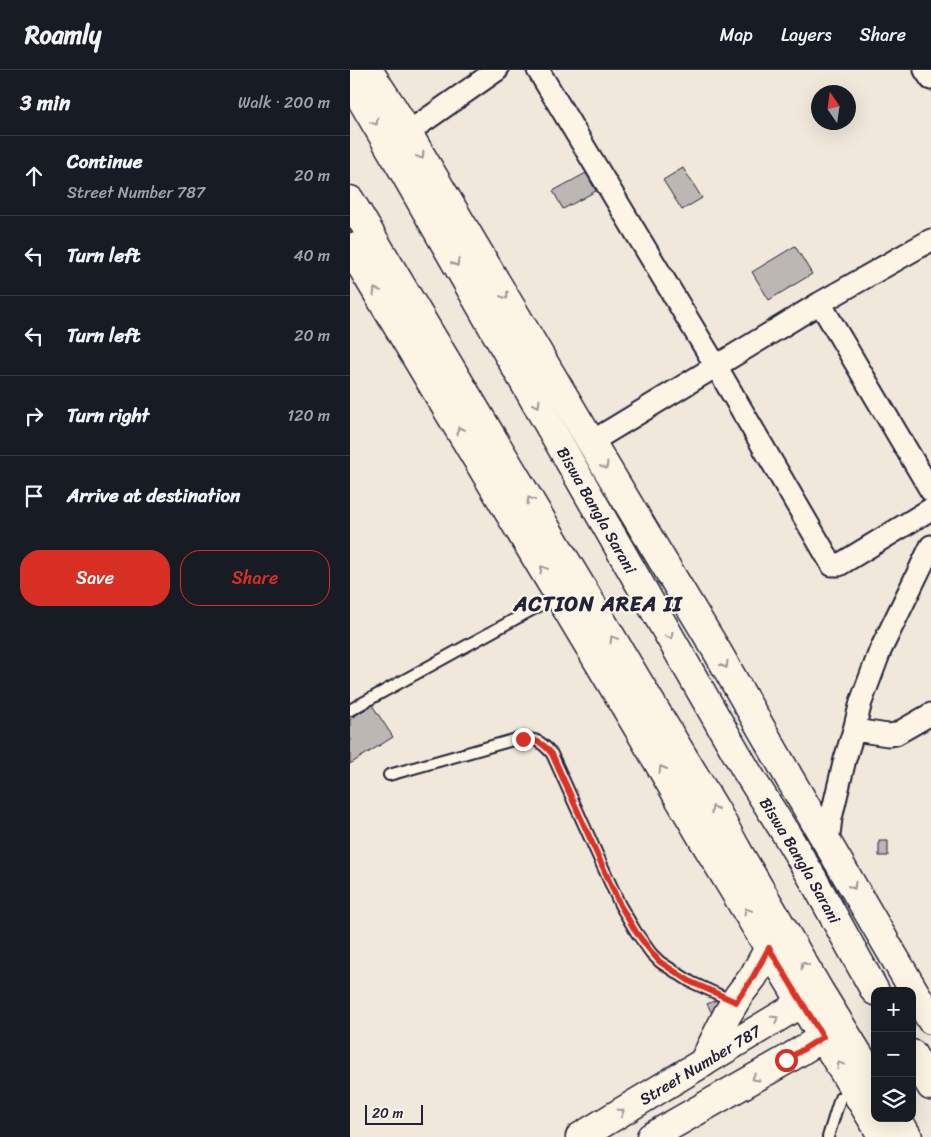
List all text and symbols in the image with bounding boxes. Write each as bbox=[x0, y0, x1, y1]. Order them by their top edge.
text: Roamly bbox=[25, 14, 101, 56]
text: Map bbox=[720, 19, 753, 51]
text: Layers bbox=[781, 19, 832, 51]
text: Share bbox=[860, 19, 906, 51]
text: 3 min bbox=[20, 84, 70, 122]
north arrow bbox=[811, 85, 856, 130]
text: Walk · 200 m bbox=[238, 88, 330, 117]
one-way arrow bbox=[368, 117, 378, 126]
text: Continue bbox=[67, 145, 143, 178]
one-way arrow bbox=[414, 151, 424, 160]
text: 20 m bbox=[294, 161, 330, 190]
icon: ahead bbox=[20, 162, 48, 190]
text: Street Number 787 bbox=[67, 178, 205, 207]
text: Turn left bbox=[67, 239, 140, 272]
text: 40 m bbox=[293, 241, 330, 270]
icon: left bbox=[20, 242, 48, 270]
one-way arrow bbox=[450, 258, 460, 267]
one-way arrow bbox=[373, 287, 383, 296]
one-way arrow bbox=[498, 290, 508, 299]
text: Turn left bbox=[67, 319, 140, 352]
text: 20 m bbox=[294, 321, 330, 350]
icon: left bbox=[20, 322, 48, 350]
text: Turn right bbox=[67, 399, 149, 432]
one-way arrow bbox=[530, 399, 540, 408]
text: 120 m bbox=[287, 401, 330, 430]
icon: right bbox=[20, 402, 48, 430]
one-way arrow bbox=[456, 427, 466, 436]
street label: Biswa Bangla Sarani bbox=[549, 441, 646, 580]
one-way arrow bbox=[599, 460, 609, 469]
text: Arrive at destination bbox=[67, 479, 240, 512]
icon: arrive bbox=[20, 482, 48, 510]
one-way arrow bbox=[526, 496, 536, 505]
button: Save bbox=[20, 550, 170, 606]
button: Share bbox=[180, 550, 330, 606]
one-way arrow bbox=[540, 566, 550, 575]
district label: ACTION AREA II bbox=[513, 585, 683, 623]
one-way arrow bbox=[663, 631, 673, 640]
one-way arrow bbox=[610, 636, 620, 645]
one-way arrow bbox=[719, 659, 729, 668]
route end bbox=[512, 728, 535, 751]
one-way arrow bbox=[659, 766, 669, 775]
street label: Biswa Bangla Sarani bbox=[752, 791, 850, 929]
one-way arrow bbox=[711, 805, 721, 814]
one-way arrow bbox=[847, 880, 857, 889]
one-way arrow bbox=[743, 908, 753, 917]
one-way arrow bbox=[801, 961, 811, 970]
map controls bbox=[871, 987, 916, 1122]
button: + bbox=[871, 987, 916, 1032]
one-way arrow bbox=[770, 1015, 779, 1025]
street label: Street Number 787 bbox=[633, 1016, 767, 1113]
button: − bbox=[871, 1032, 916, 1077]
route start bbox=[775, 1049, 798, 1072]
one-way arrow bbox=[836, 1062, 846, 1071]
one-way arrow bbox=[751, 1072, 760, 1082]
button: layers bbox=[871, 1077, 916, 1122]
text: 20 m bbox=[372, 1101, 403, 1126]
scale bar bbox=[365, 1102, 422, 1125]
one-way arrow bbox=[616, 1108, 625, 1118]

